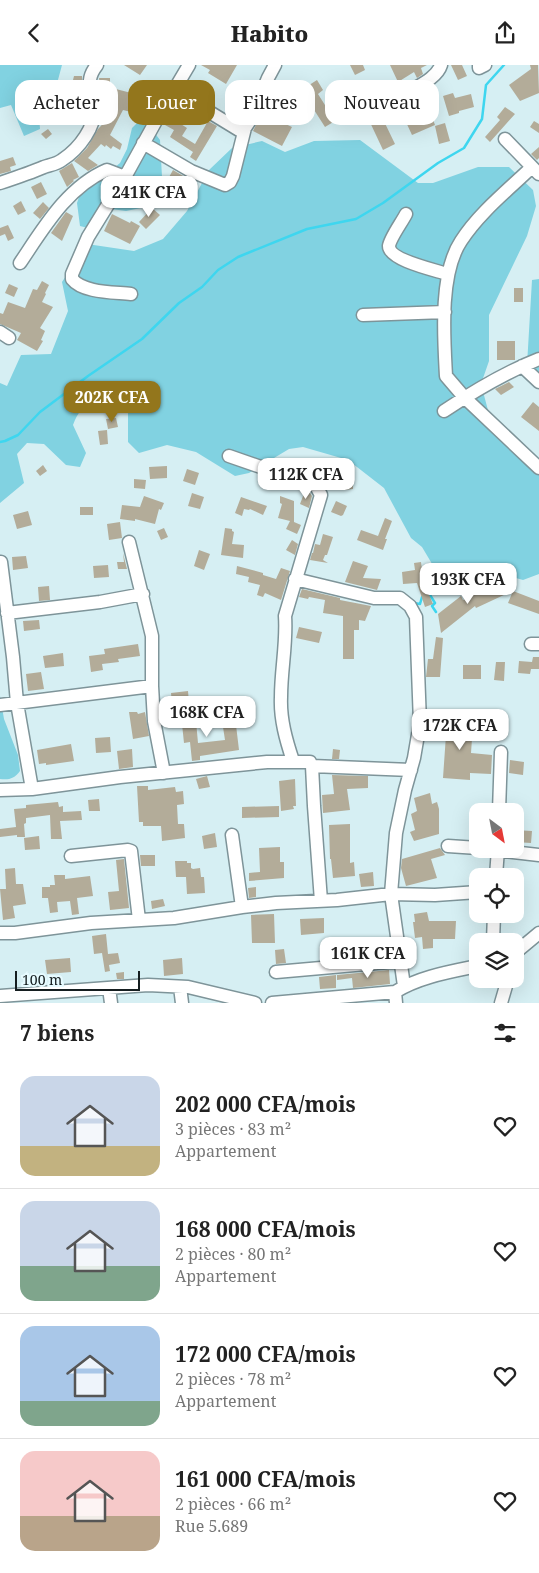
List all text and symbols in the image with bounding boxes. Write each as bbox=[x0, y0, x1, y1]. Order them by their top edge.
text: Habito bbox=[231, 18, 308, 48]
icon: back bbox=[20, 19, 48, 47]
icon: share bbox=[491, 19, 519, 47]
chip: Acheter bbox=[15, 80, 118, 125]
chip: Louer bbox=[128, 80, 215, 125]
chip: Filtres bbox=[225, 80, 315, 125]
chip: Nouveau bbox=[325, 80, 439, 125]
pin: 241K CFA bbox=[97, 175, 201, 218]
text: 241K CFA bbox=[112, 181, 186, 203]
pin: 202K CFA bbox=[60, 381, 164, 423]
text: 202K CFA bbox=[75, 386, 149, 408]
pin: 112K CFA bbox=[254, 457, 358, 500]
text: 112K CFA bbox=[269, 463, 343, 485]
pin: 193K CFA bbox=[416, 563, 520, 605]
text: 193K CFA bbox=[431, 568, 505, 590]
pin: 168K CFA bbox=[155, 695, 259, 738]
text: 168K CFA bbox=[170, 701, 244, 723]
pin: 172K CFA bbox=[408, 709, 512, 751]
text: 172K CFA bbox=[423, 714, 497, 736]
north arrow bbox=[469, 803, 524, 857]
map controls bbox=[469, 803, 524, 988]
button: locate bbox=[469, 868, 524, 923]
button: layers bbox=[469, 933, 524, 988]
pin: 161K CFA bbox=[316, 937, 420, 979]
text: 161K CFA bbox=[331, 942, 405, 964]
scale bar bbox=[15, 968, 140, 991]
text: 100 m bbox=[22, 970, 62, 989]
text: 7 biens bbox=[20, 1019, 94, 1047]
icon: filters bbox=[491, 1019, 519, 1047]
text: 202 000 CFA/mois bbox=[175, 1090, 356, 1118]
icon: home bbox=[60, 1096, 120, 1156]
icon: heart bbox=[491, 1112, 519, 1140]
text: 3 pièces · 83 m² bbox=[175, 1118, 291, 1140]
text: Appartement bbox=[175, 1140, 276, 1162]
text: 168 000 CFA/mois bbox=[175, 1215, 356, 1243]
icon: home bbox=[60, 1221, 120, 1281]
icon: heart bbox=[491, 1237, 519, 1265]
text: 2 pièces · 80 m² bbox=[175, 1243, 291, 1265]
text: Appartement bbox=[175, 1265, 276, 1287]
text: 172 000 CFA/mois bbox=[175, 1340, 356, 1368]
icon: home bbox=[60, 1346, 120, 1406]
icon: heart bbox=[491, 1362, 519, 1390]
text: 2 pièces · 78 m² bbox=[175, 1368, 291, 1390]
text: Appartement bbox=[175, 1390, 276, 1412]
text: 161 000 CFA/mois bbox=[175, 1465, 356, 1493]
icon: home bbox=[60, 1471, 120, 1531]
icon: heart bbox=[491, 1487, 519, 1515]
text: 2 pièces · 66 m² bbox=[175, 1493, 291, 1515]
text: Rue 5.689 bbox=[175, 1515, 248, 1537]

